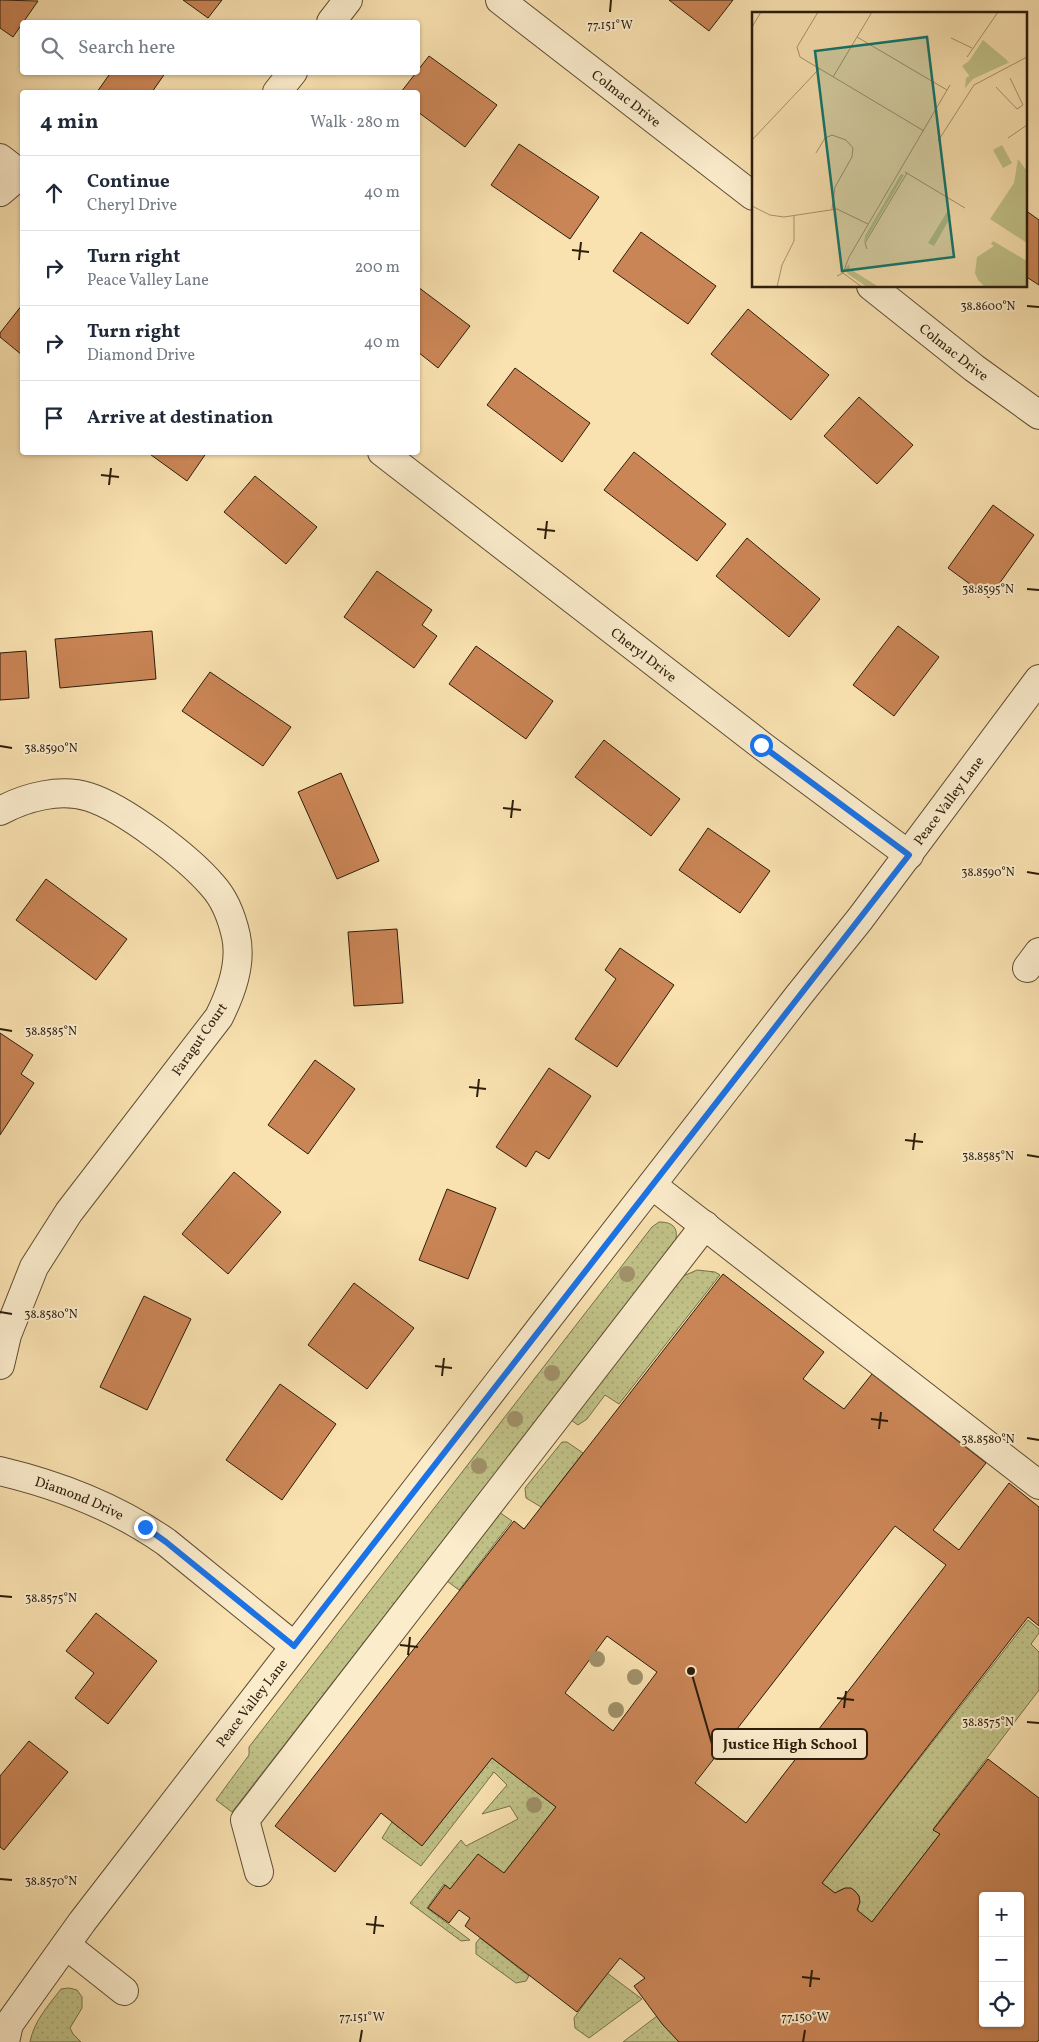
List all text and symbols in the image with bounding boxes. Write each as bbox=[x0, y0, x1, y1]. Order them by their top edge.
inset map bbox=[752, 12, 1026, 288]
text: 77.151°W bbox=[587, 18, 633, 34]
search box bbox=[20, 20, 420, 75]
icon: search bbox=[38, 34, 66, 62]
text: Search here bbox=[78, 35, 175, 61]
street label: Colmac Drive bbox=[587, 66, 665, 132]
text: 4 min bbox=[40, 108, 99, 137]
text: Walk · 280 m bbox=[310, 112, 400, 134]
text: Continue bbox=[87, 169, 170, 195]
icon: ahead bbox=[40, 179, 68, 207]
text: 40 m bbox=[364, 182, 400, 204]
text: Cheryl Drive bbox=[87, 195, 177, 217]
text: Turn right bbox=[87, 244, 180, 270]
icon: right bbox=[40, 254, 68, 282]
text: 200 m bbox=[355, 257, 400, 279]
text: Peace Valley Lane bbox=[87, 270, 209, 292]
text: 38.8600°N bbox=[960, 299, 1016, 315]
text: Turn right bbox=[87, 319, 180, 345]
street label: Colmac Drive bbox=[914, 320, 992, 387]
icon: right bbox=[40, 329, 68, 357]
text: 40 m bbox=[364, 332, 400, 354]
text: Diamond Drive bbox=[87, 345, 195, 367]
icon: arrive bbox=[40, 404, 68, 432]
text: Arrive at destination bbox=[87, 405, 273, 431]
text: 38.8595°N bbox=[962, 582, 1014, 598]
street label: Cheryl Drive bbox=[606, 624, 680, 687]
route start bbox=[750, 734, 773, 757]
text: 38.8590°N bbox=[24, 741, 78, 757]
street label: Peace Valley Lane bbox=[910, 753, 989, 850]
text: 38.8590°N bbox=[961, 865, 1015, 881]
street label: Faragut Court bbox=[168, 1000, 232, 1080]
text: 38.8585°N bbox=[25, 1024, 77, 1040]
text: 38.8585°N bbox=[962, 1149, 1014, 1165]
text: 38.8580°N bbox=[24, 1307, 78, 1323]
text: 38.8580°N bbox=[961, 1432, 1015, 1448]
street label: Diamond Drive bbox=[32, 1473, 127, 1526]
route end bbox=[134, 1516, 157, 1539]
text: 38.8575°N bbox=[25, 1591, 77, 1607]
street label: Peace Valley Lane bbox=[212, 1655, 293, 1752]
text: 38.8575°N bbox=[962, 1715, 1014, 1731]
callout: Justice High School bbox=[712, 1729, 867, 1759]
text: Justice High School bbox=[722, 1735, 857, 1756]
text: 38.8570°N bbox=[25, 1874, 77, 1890]
map controls bbox=[979, 1892, 1024, 2027]
button: + bbox=[979, 1892, 1024, 1937]
button: − bbox=[979, 1937, 1024, 1982]
button: locate bbox=[979, 1982, 1024, 2027]
text: 77.151°W bbox=[339, 2010, 385, 2026]
text: 77.150°W bbox=[781, 2010, 829, 2026]

